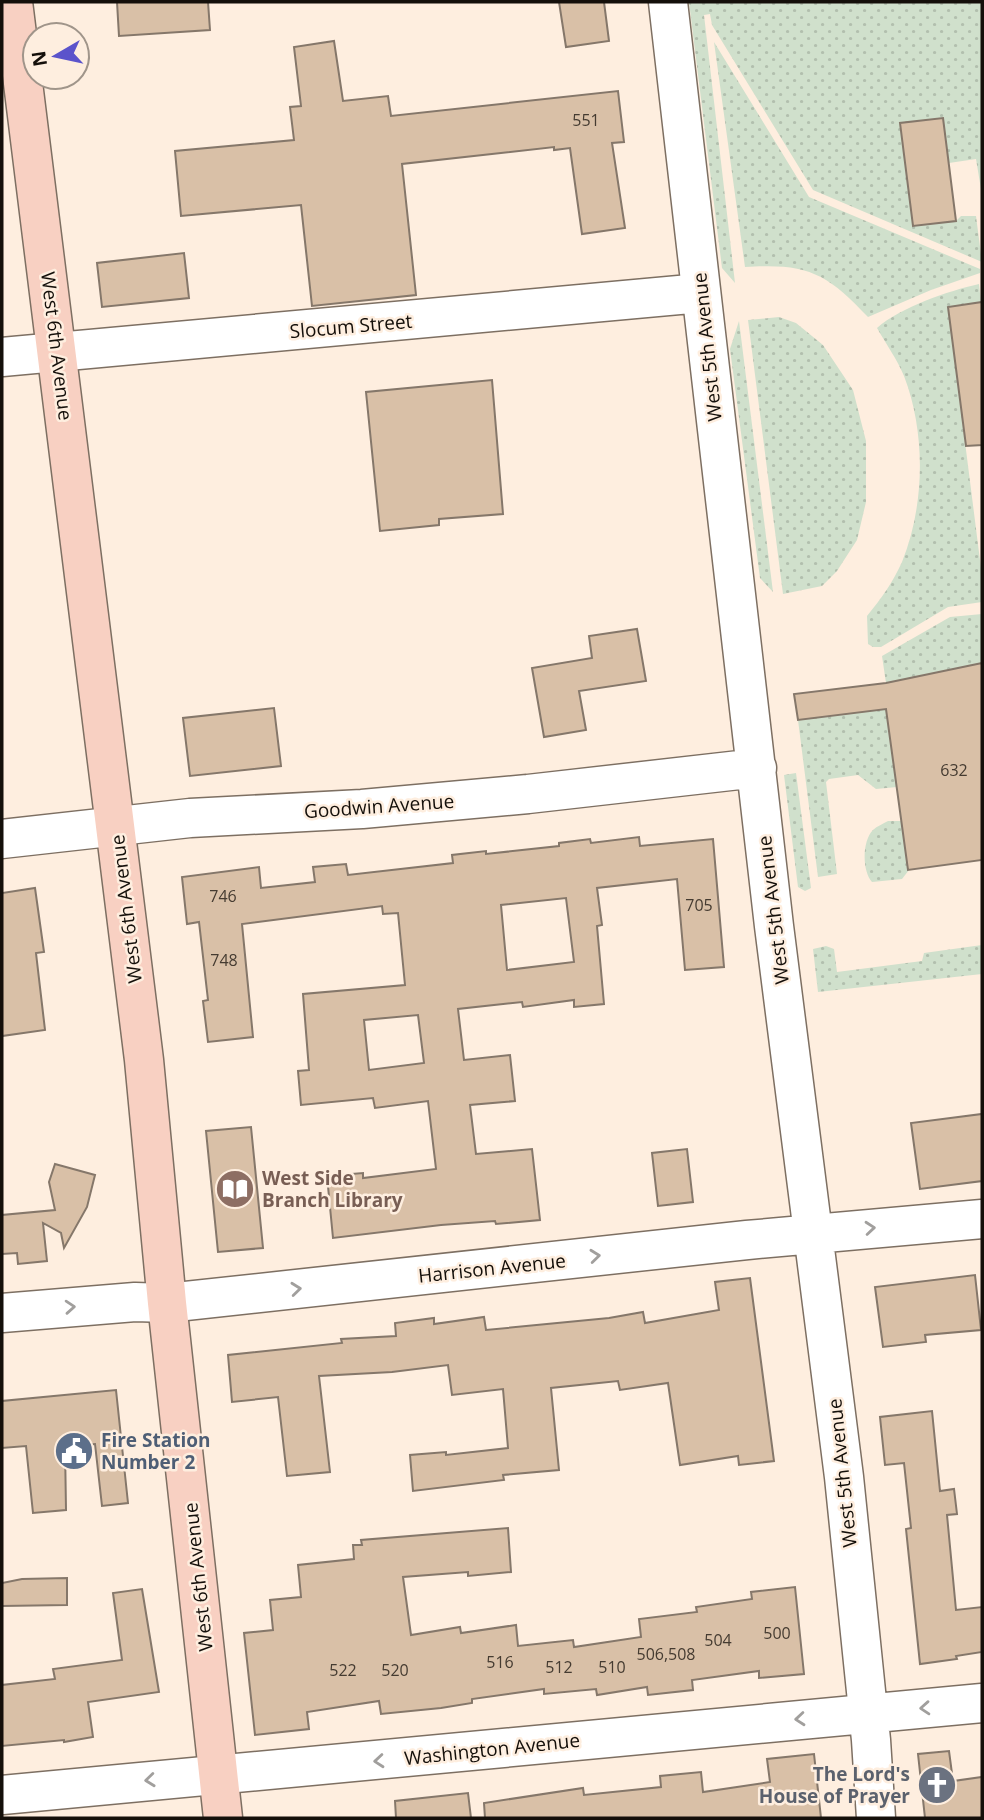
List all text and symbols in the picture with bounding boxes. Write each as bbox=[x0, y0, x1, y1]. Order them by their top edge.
north arrow bbox=[21, 21, 91, 91]
text: N bbox=[25, 49, 53, 68]
house number: 551 bbox=[572, 109, 600, 131]
street label: West 6th Avenue bbox=[35, 270, 79, 422]
street label: West 5th Avenue bbox=[686, 271, 728, 423]
street label: Slocum Street bbox=[289, 308, 414, 344]
house number: 632 bbox=[940, 759, 968, 781]
street label: Goodwin Avenue bbox=[303, 788, 455, 824]
street label: West 6th Avenue bbox=[104, 833, 148, 985]
street label: West 5th Avenue bbox=[751, 834, 795, 986]
house number: 746 bbox=[209, 885, 237, 907]
house number: 705 bbox=[685, 894, 713, 916]
house number: 748 bbox=[210, 949, 238, 971]
place label: West Side Branch Library bbox=[262, 1165, 403, 1213]
library icon: West Side Branch Library bbox=[214, 1168, 256, 1210]
one-way arrow bbox=[865, 1221, 876, 1236]
street label: Harrison Avenue bbox=[417, 1247, 567, 1289]
one-way arrow bbox=[590, 1249, 601, 1264]
one-way arrow bbox=[290, 1282, 302, 1297]
one-way arrow bbox=[65, 1300, 76, 1315]
street label: West 5th Avenue bbox=[821, 1397, 863, 1549]
place label: Fire Station Number 2 bbox=[101, 1427, 211, 1475]
public building icon: Fire Station Number 2 bbox=[53, 1430, 95, 1472]
street label: West 6th Avenue bbox=[177, 1501, 219, 1653]
house number: 500 bbox=[763, 1622, 791, 1644]
house number: 504 bbox=[704, 1629, 732, 1651]
house number: 506,508 bbox=[636, 1643, 696, 1665]
house number: 516 bbox=[486, 1651, 514, 1673]
house number: 512 bbox=[545, 1656, 573, 1678]
house number: 510 bbox=[598, 1656, 626, 1678]
house number: 522 bbox=[329, 1659, 357, 1681]
house number: 520 bbox=[381, 1659, 409, 1681]
one-way arrow bbox=[919, 1700, 930, 1715]
one-way arrow bbox=[794, 1711, 805, 1726]
street label: Washington Avenue bbox=[403, 1727, 581, 1771]
one-way arrow bbox=[373, 1753, 384, 1768]
place label: The Lord's House of Prayer bbox=[759, 1761, 910, 1809]
church icon: The Lord's House of Prayer bbox=[916, 1764, 958, 1806]
one-way arrow bbox=[145, 1773, 156, 1788]

